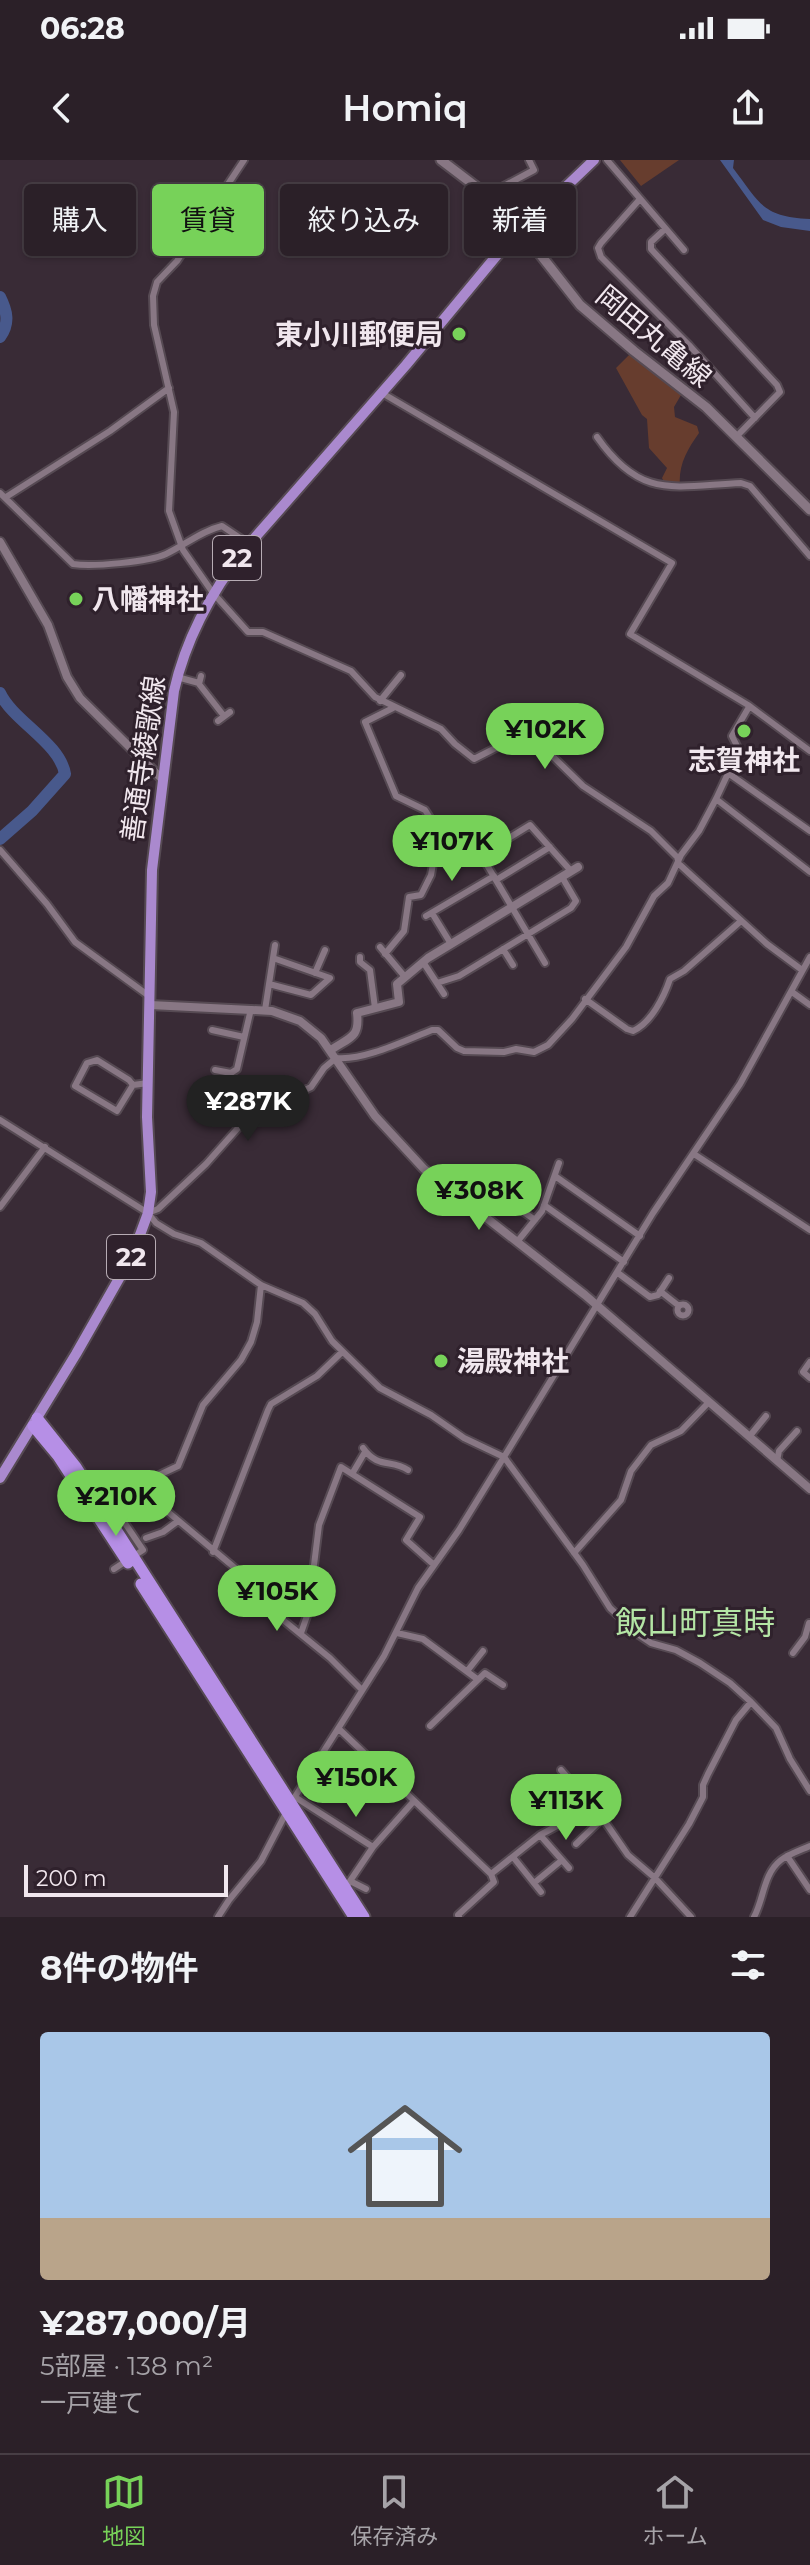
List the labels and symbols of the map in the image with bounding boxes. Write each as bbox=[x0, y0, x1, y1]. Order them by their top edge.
street label: 岡田丸亀線 bbox=[589, 278, 719, 394]
place label: 東小川郵便局 bbox=[275, 317, 443, 351]
marker: 東小川郵便局 bbox=[450, 325, 468, 343]
road number: 22 bbox=[213, 536, 261, 580]
place label: 八幡神社 bbox=[92, 582, 204, 616]
marker: 八幡神社 bbox=[67, 590, 85, 608]
street label: 善通寺綾歌線 bbox=[114, 673, 172, 845]
pin: ¥102K bbox=[489, 703, 601, 771]
marker: 志賀神社 bbox=[735, 722, 753, 740]
place label: 志賀神社 bbox=[688, 743, 800, 777]
pin: ¥107K bbox=[396, 815, 508, 883]
pin: ¥287K bbox=[192, 1075, 304, 1143]
pin: ¥308K bbox=[423, 1164, 535, 1232]
road number: 22 bbox=[107, 1235, 155, 1279]
place label: 湯殿神社 bbox=[457, 1344, 569, 1378]
marker: 湯殿神社 bbox=[432, 1352, 450, 1370]
pin: ¥210K bbox=[60, 1470, 172, 1538]
pin: ¥105K bbox=[221, 1565, 333, 1633]
district label: 飯山町真時 bbox=[615, 1603, 775, 1642]
pin: ¥150K bbox=[300, 1751, 412, 1819]
pin: ¥113K bbox=[510, 1774, 622, 1842]
scale bar bbox=[24, 1861, 228, 1897]

